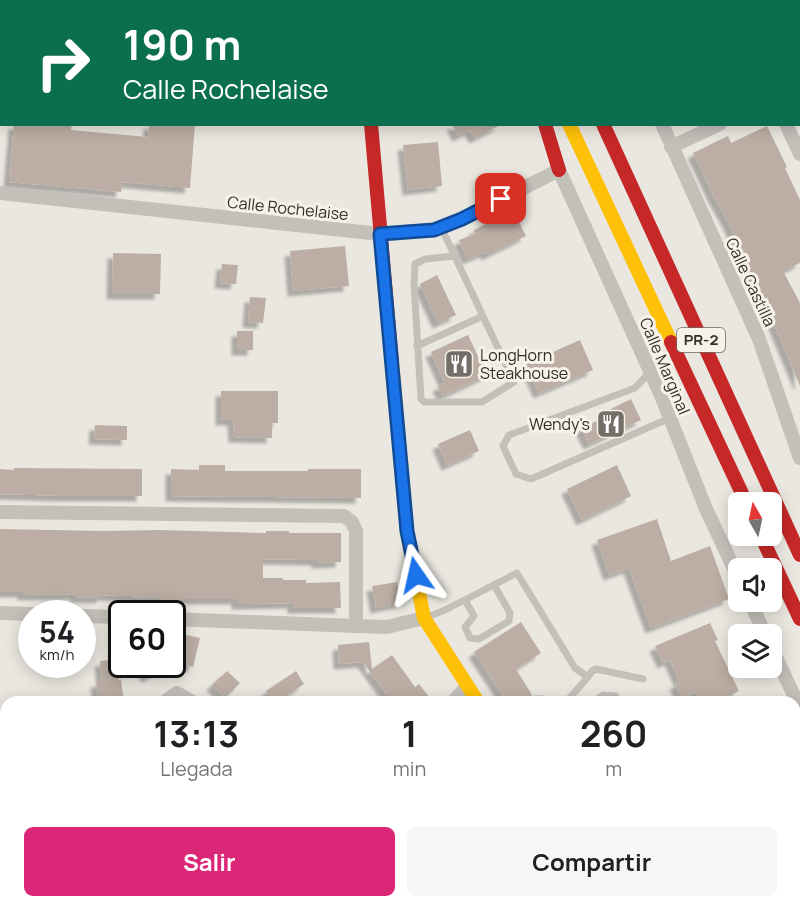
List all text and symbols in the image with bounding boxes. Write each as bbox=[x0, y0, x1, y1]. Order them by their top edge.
text: 190 m bbox=[123, 15, 241, 73]
icon: right bbox=[24, 24, 102, 102]
text: Calle Rochelaise bbox=[123, 70, 328, 107]
pin bbox=[475, 173, 526, 224]
icon: arrive bbox=[484, 182, 517, 215]
street label: Calle Rochelaise bbox=[226, 191, 350, 225]
street label: Calle Castilla bbox=[721, 234, 781, 330]
street label: Calle Marginal bbox=[635, 314, 695, 418]
road number: PR-2 bbox=[677, 328, 725, 352]
place label: LongHorn Steakhouse bbox=[480, 344, 568, 384]
restaurant icon: LongHorn Steakhouse bbox=[443, 348, 475, 380]
restaurant icon: Wendy's bbox=[595, 408, 627, 440]
place label: Wendy's bbox=[529, 413, 590, 435]
north arrow bbox=[728, 492, 782, 546]
map controls bbox=[728, 492, 782, 678]
position arrow bbox=[384, 543, 448, 607]
button: sound bbox=[728, 558, 782, 612]
speed limit sign: 60 bbox=[108, 600, 186, 678]
text: 54 bbox=[39, 611, 75, 652]
button: layers bbox=[728, 624, 782, 678]
text: km/h bbox=[40, 644, 74, 665]
text: 13:13 bbox=[154, 709, 239, 758]
text: 1 bbox=[402, 709, 418, 758]
text: 260 bbox=[580, 709, 647, 758]
text: Llegada bbox=[160, 755, 233, 782]
text: min bbox=[393, 755, 426, 782]
text: m bbox=[605, 755, 622, 782]
button: Salir bbox=[24, 827, 395, 896]
button: Compartir bbox=[407, 827, 777, 896]

